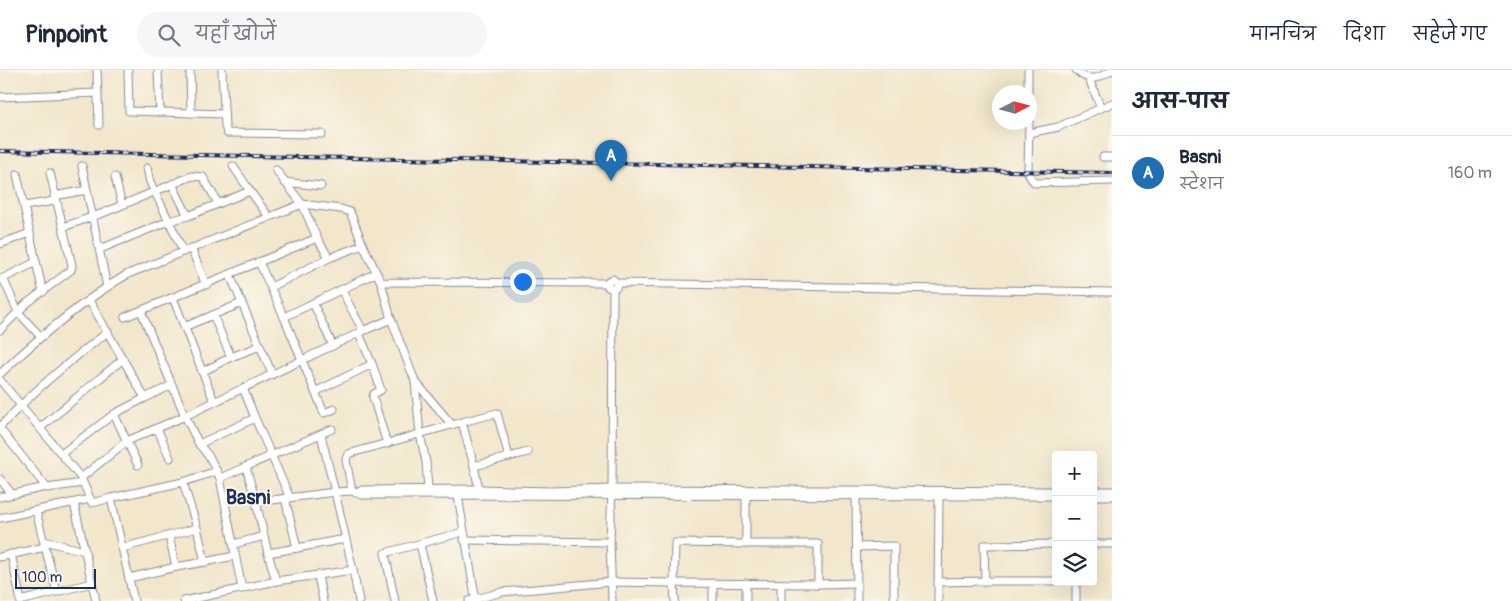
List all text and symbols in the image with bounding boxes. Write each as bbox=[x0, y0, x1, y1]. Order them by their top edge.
search box bbox=[137, 12, 487, 57]
text: Pinpoint bbox=[25, 20, 107, 49]
icon: search bbox=[155, 21, 183, 49]
text: यहाँ खोजें bbox=[195, 22, 276, 46]
text: मानचित्र bbox=[1250, 23, 1316, 46]
text: दिशा bbox=[1344, 23, 1385, 46]
text: सहेजे गए bbox=[1413, 23, 1487, 46]
north arrow bbox=[992, 85, 1037, 130]
text: आस-पास bbox=[1132, 88, 1228, 115]
pin: A bbox=[595, 140, 627, 181]
text: Basni bbox=[1179, 145, 1221, 169]
text: A bbox=[1143, 163, 1153, 183]
text: 160 m bbox=[1448, 163, 1492, 183]
text: स्टेशन bbox=[1179, 174, 1223, 194]
your location bbox=[510, 269, 536, 295]
map controls bbox=[1052, 451, 1097, 586]
button: + bbox=[1052, 451, 1097, 496]
district label: Basni bbox=[226, 485, 271, 510]
button: − bbox=[1052, 496, 1097, 541]
button: layers bbox=[1052, 541, 1097, 586]
scale bar bbox=[15, 566, 96, 589]
text: 100 m bbox=[22, 569, 62, 586]

